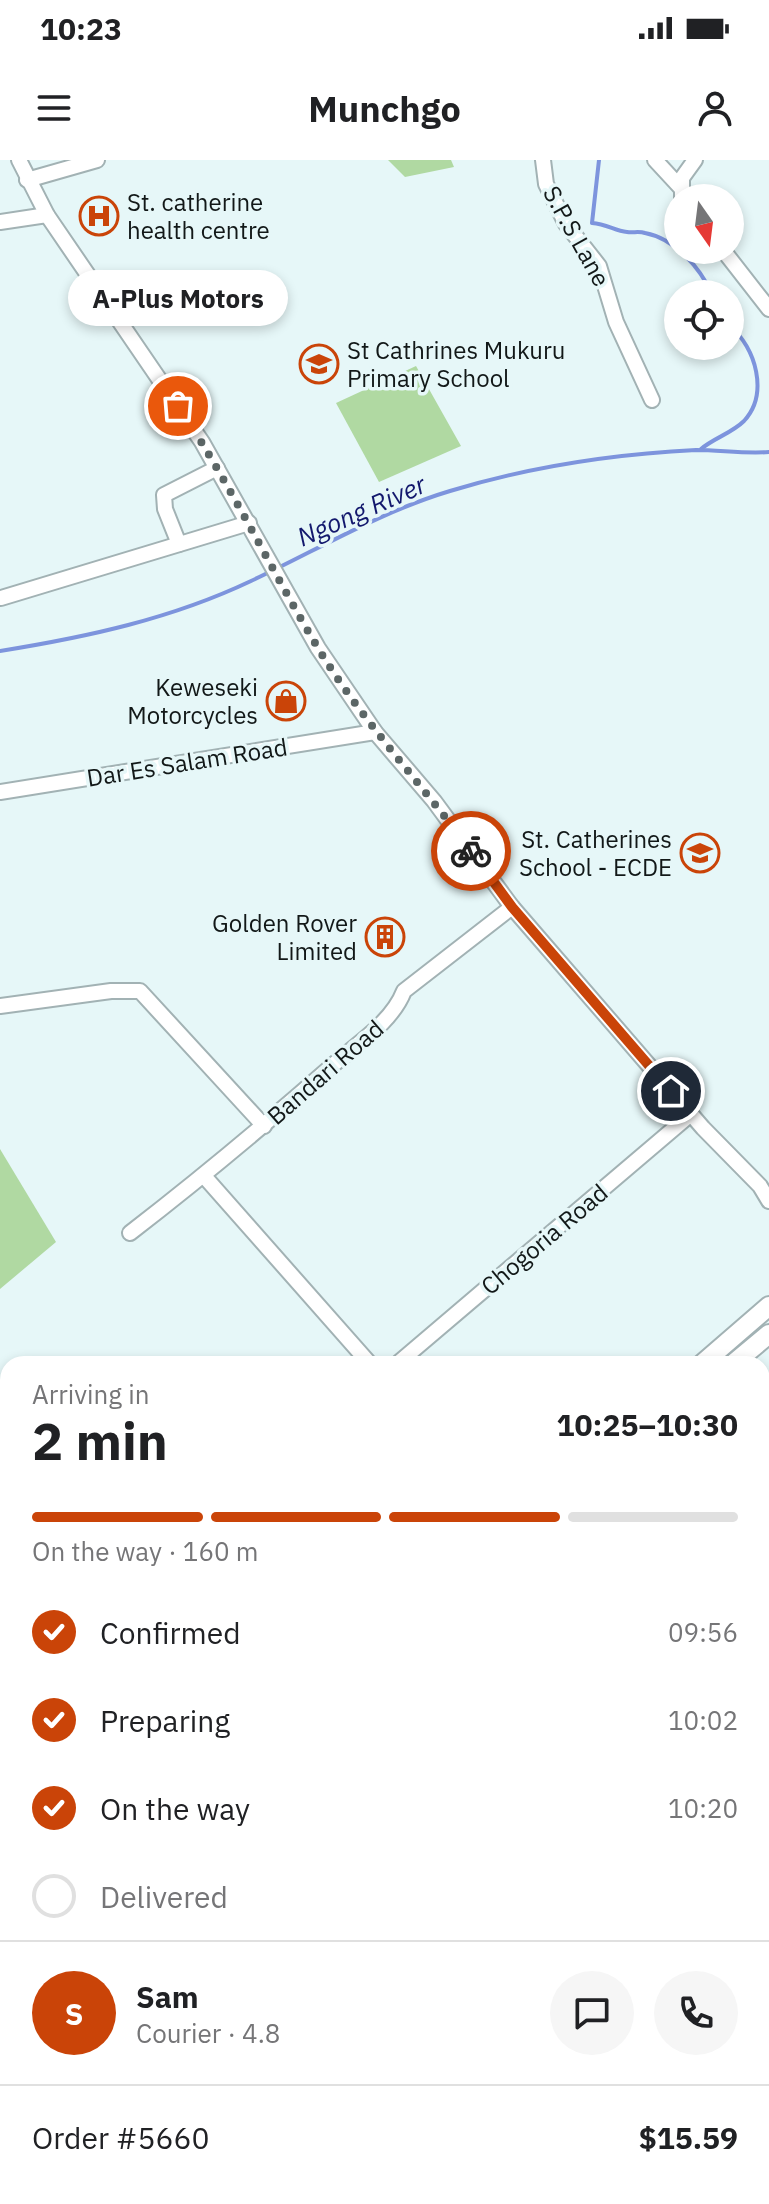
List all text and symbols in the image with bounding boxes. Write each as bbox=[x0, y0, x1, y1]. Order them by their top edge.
text: 10:23 bbox=[40, 9, 122, 48]
text: Munchgo bbox=[308, 85, 461, 132]
icon: menu bbox=[32, 86, 76, 130]
icon: person bbox=[693, 86, 737, 130]
street label: S.P.S Lane bbox=[536, 180, 618, 292]
north arrow bbox=[664, 184, 744, 264]
map controls bbox=[664, 184, 744, 360]
place label: St. catherine health centre bbox=[127, 186, 270, 246]
hospital icon: St. catherine health centre bbox=[78, 195, 120, 237]
callout: A-Plus Motors bbox=[68, 270, 288, 326]
button: locate bbox=[664, 280, 744, 360]
text: A-Plus Motors bbox=[92, 281, 264, 315]
place label: St Cathrines Mukuru Primary School bbox=[347, 334, 565, 394]
school or university icon: St Cathrines Mukuru Primary School bbox=[298, 343, 340, 385]
pin bbox=[144, 372, 212, 440]
icon: bag bbox=[156, 384, 200, 428]
water label: Ngong River bbox=[291, 466, 432, 554]
place label: Keweseki Motorcycles bbox=[127, 671, 258, 731]
shop icon: Keweseki Motorcycles bbox=[265, 680, 307, 722]
street label: Dar Es Salam Road bbox=[84, 730, 290, 794]
courier bbox=[431, 811, 511, 891]
place label: St. Catherines School - ECDE bbox=[519, 823, 672, 883]
icon: bike bbox=[449, 829, 493, 873]
school or university icon: St. Catherines School - ECDE bbox=[679, 832, 721, 874]
place label: Golden Rover Limited bbox=[212, 907, 357, 967]
building icon: Golden Rover Limited bbox=[364, 916, 406, 958]
street label: Bandari Road bbox=[260, 1013, 390, 1131]
pin bbox=[637, 1057, 705, 1125]
icon: home bbox=[649, 1069, 693, 1113]
street label: Chogoria Road bbox=[474, 1176, 614, 1302]
text: Arriving in bbox=[32, 1377, 149, 1411]
text: 10:25–10:30 bbox=[557, 1405, 738, 1444]
text: 2 min bbox=[32, 1407, 168, 1474]
text: On the way · 160 m bbox=[32, 1534, 258, 1568]
icon: check bbox=[32, 1610, 76, 1654]
text: Confirmed bbox=[100, 1613, 241, 1652]
text: 09:56 bbox=[668, 1615, 738, 1649]
icon: check bbox=[32, 1698, 76, 1742]
text: Preparing bbox=[100, 1701, 230, 1740]
text: 10:02 bbox=[668, 1703, 738, 1737]
icon: check bbox=[32, 1786, 76, 1830]
text: On the way bbox=[100, 1789, 250, 1828]
text: 10:20 bbox=[668, 1791, 738, 1825]
text: Delivered bbox=[100, 1877, 228, 1916]
button: chat bbox=[550, 1971, 634, 2055]
button: phone bbox=[654, 1971, 738, 2055]
text: Sam bbox=[136, 1977, 199, 2016]
text: S bbox=[65, 1994, 83, 2033]
text: Courier · 4.8 bbox=[136, 2016, 280, 2050]
text: Order #5660 bbox=[32, 2118, 209, 2157]
text: $15.59 bbox=[639, 2118, 738, 2157]

